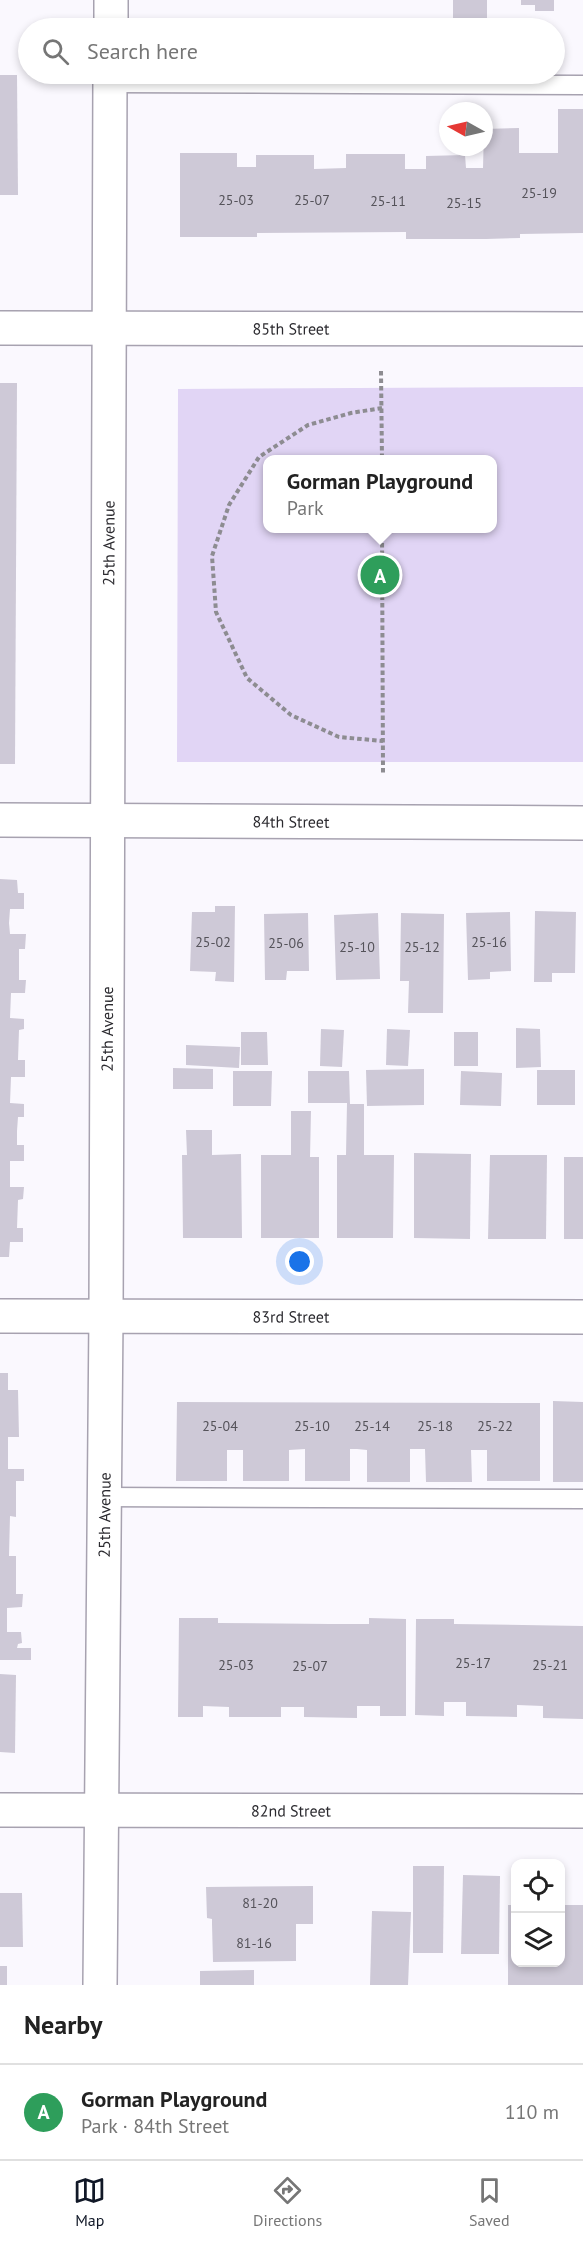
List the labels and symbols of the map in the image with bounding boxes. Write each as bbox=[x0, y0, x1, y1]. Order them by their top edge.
north arrow bbox=[439, 102, 493, 156]
house number: 25-19 bbox=[521, 184, 557, 202]
house number: 25-03 bbox=[218, 191, 254, 209]
house number: 25-07 bbox=[294, 191, 330, 209]
house number: 25-11 bbox=[370, 192, 406, 210]
house number: 25-15 bbox=[446, 194, 482, 212]
street label: 85th Street bbox=[253, 318, 330, 339]
street label: 25th Avenue bbox=[98, 500, 119, 586]
pin: A bbox=[360, 552, 400, 598]
street label: 84th Street bbox=[253, 811, 330, 832]
house number: 25-02 bbox=[195, 933, 231, 951]
house number: 25-16 bbox=[471, 933, 507, 951]
house number: 25-06 bbox=[268, 934, 304, 952]
house number: 25-10 bbox=[339, 938, 375, 956]
house number: 25-12 bbox=[404, 938, 440, 956]
street label: 25th Avenue bbox=[97, 986, 117, 1072]
your location bbox=[285, 1247, 314, 1276]
street label: 83rd Street bbox=[253, 1306, 330, 1327]
house number: 25-04 bbox=[202, 1417, 238, 1435]
house number: 25-10 bbox=[294, 1417, 330, 1435]
house number: 25-14 bbox=[354, 1417, 390, 1435]
house number: 25-18 bbox=[417, 1417, 453, 1435]
house number: 25-22 bbox=[477, 1417, 513, 1435]
street label: 25th Avenue bbox=[94, 1472, 115, 1558]
house number: 25-17 bbox=[455, 1654, 491, 1672]
house number: 25-03 bbox=[218, 1656, 254, 1674]
house number: 25-21 bbox=[532, 1656, 568, 1674]
house number: 25-07 bbox=[292, 1657, 328, 1675]
street label: 82nd Street bbox=[251, 1800, 332, 1821]
house number: 81-20 bbox=[242, 1894, 278, 1912]
house number: 81-16 bbox=[236, 1934, 272, 1952]

